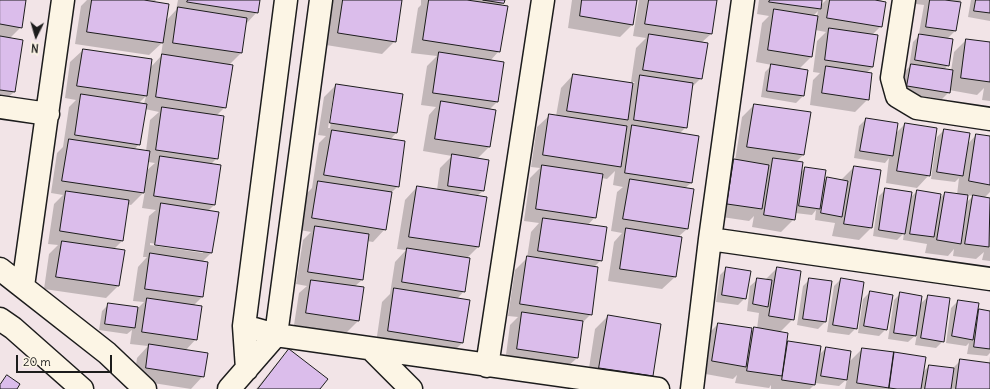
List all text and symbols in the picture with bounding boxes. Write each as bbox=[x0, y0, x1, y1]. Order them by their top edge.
north arrow bbox=[16, 16, 56, 56]
text: N bbox=[31, 41, 39, 55]
scale bar bbox=[18, 347, 114, 373]
text: 20 m bbox=[23, 354, 51, 369]

